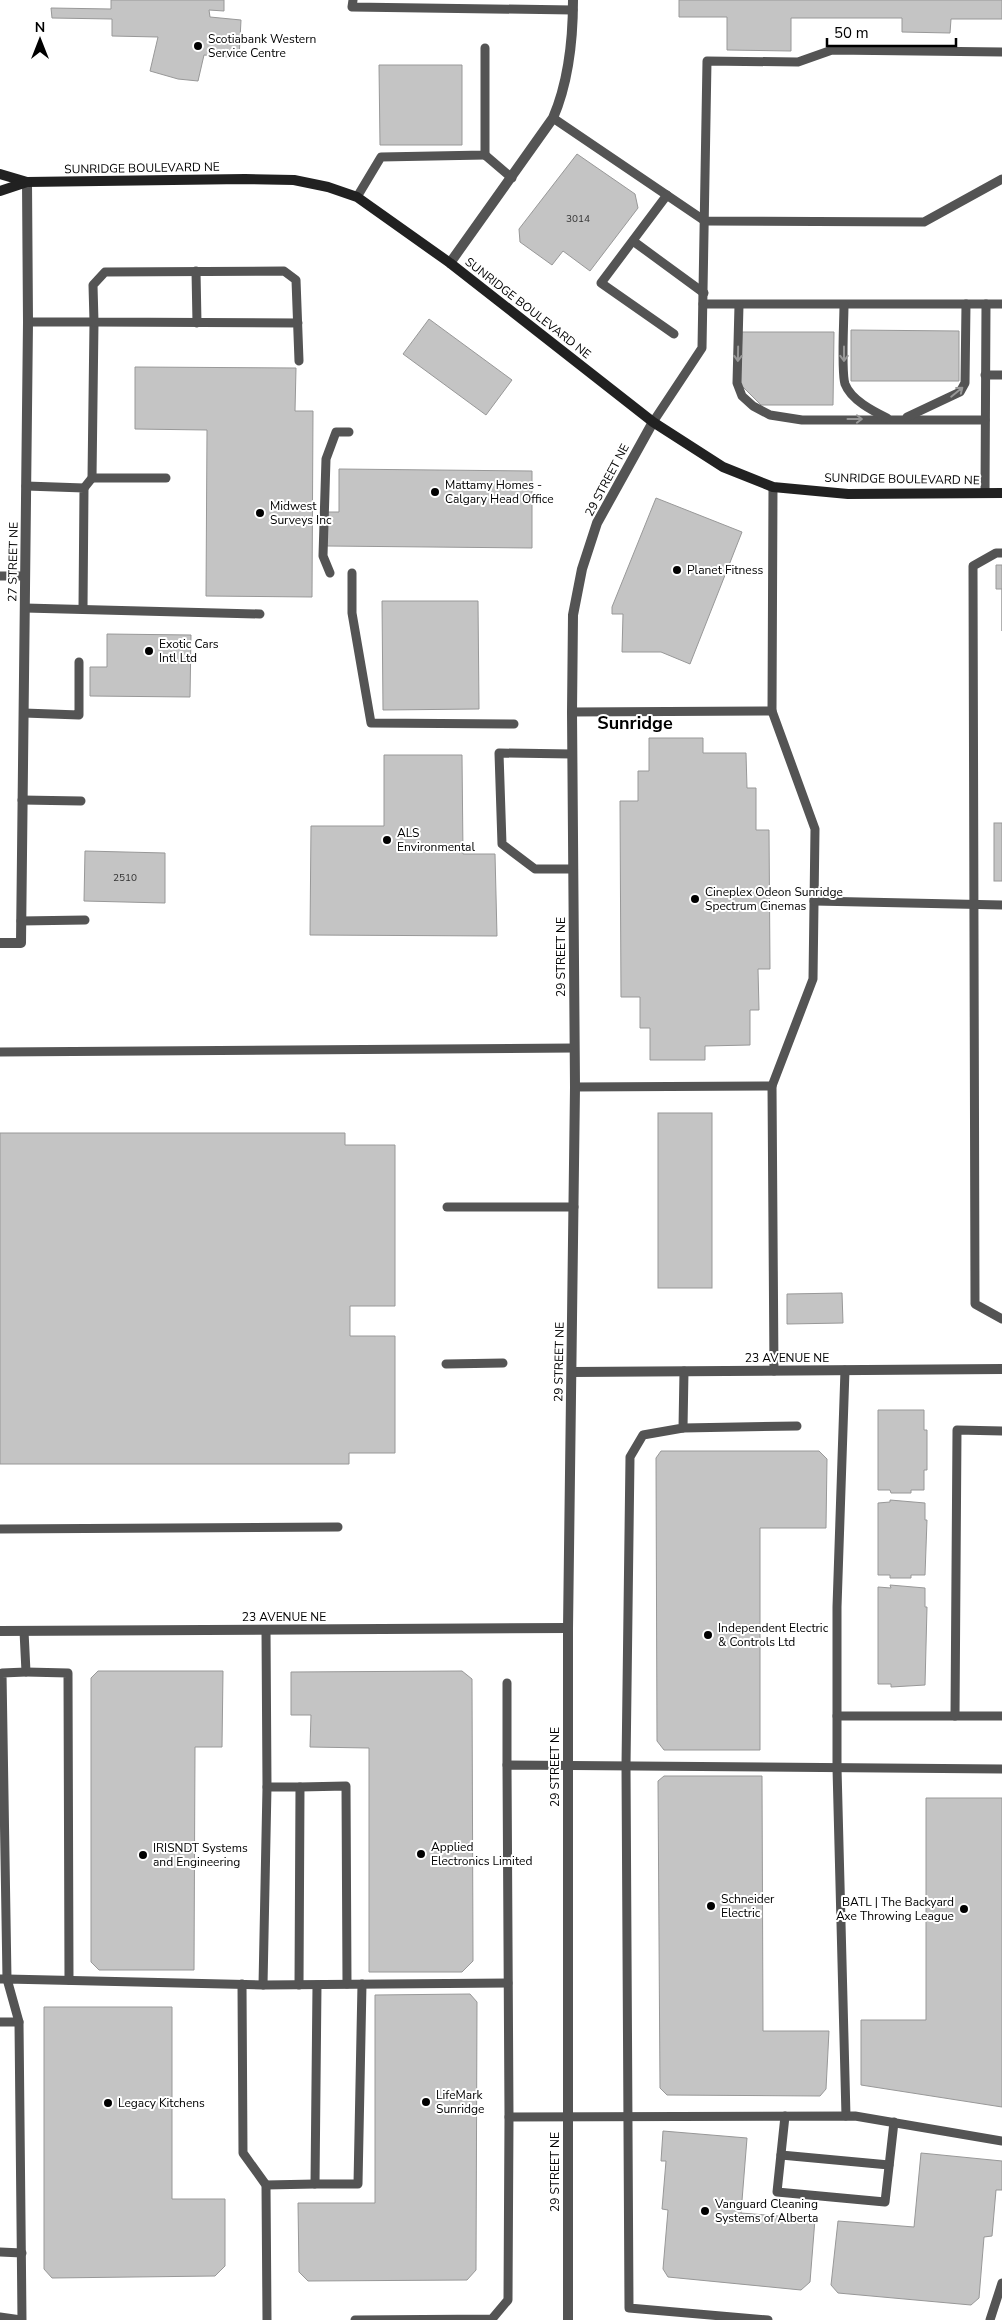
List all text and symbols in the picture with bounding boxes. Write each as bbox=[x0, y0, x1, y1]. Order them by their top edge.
north arrow bbox=[15, 15, 65, 65]
scale bar bbox=[827, 15, 956, 47]
text: N bbox=[35, 18, 45, 37]
text: 50 m bbox=[834, 23, 869, 43]
place label: Scotiabank Western Service Centre bbox=[208, 31, 316, 61]
marker: Scotiabank Western Service Centre bbox=[192, 40, 204, 52]
street label: SUNRIDGE BOULEVARD NE bbox=[64, 159, 220, 177]
house number: 3014 bbox=[566, 212, 590, 226]
street label: SUNRIDGE BOULEVARD NE bbox=[462, 254, 594, 362]
one-way arrow bbox=[733, 345, 743, 361]
one-way arrow bbox=[839, 345, 849, 361]
one-way arrow bbox=[950, 387, 963, 398]
one-way arrow bbox=[846, 415, 862, 424]
street label: 29 STREET NE bbox=[581, 441, 633, 519]
street label: SUNRIDGE BOULEVARD NE bbox=[824, 470, 980, 488]
place label: Mattamy Homes - Calgary Head Office bbox=[445, 477, 554, 507]
marker: Mattamy Homes - Calgary Head Office bbox=[429, 486, 441, 498]
place label: Midwest Surveys Inc bbox=[270, 498, 332, 528]
marker: Midwest Surveys Inc bbox=[254, 507, 266, 519]
street label: 27 STREET NE bbox=[4, 522, 22, 602]
place label: Planet Fitness bbox=[687, 562, 764, 578]
marker: Planet Fitness bbox=[671, 564, 683, 576]
place label: Exotic Cars Intl Ltd bbox=[159, 636, 219, 666]
marker: Exotic Cars Intl Ltd bbox=[143, 645, 155, 657]
district label: Sunridge bbox=[597, 711, 673, 735]
place label: ALS Environmental bbox=[397, 825, 475, 855]
marker: ALS Environmental bbox=[381, 834, 393, 846]
house number: 2510 bbox=[113, 871, 137, 885]
place label: Cineplex Odeon Sunridge Spectrum Cinemas bbox=[705, 884, 843, 914]
marker: Cineplex Odeon Sunridge Spectrum Cinemas bbox=[689, 893, 701, 905]
street label: 29 STREET NE bbox=[553, 917, 569, 997]
street label: 29 STREET NE bbox=[550, 1322, 568, 1402]
street label: 23 AVENUE NE bbox=[745, 1350, 829, 1366]
street label: 23 AVENUE NE bbox=[242, 1609, 326, 1625]
place label: Independent Electric & Controls Ltd bbox=[718, 1620, 829, 1650]
marker: Independent Electric & Controls Ltd bbox=[702, 1629, 714, 1641]
street label: 29 STREET NE bbox=[547, 1727, 563, 1807]
place label: Applied Electronics Limited bbox=[431, 1839, 532, 1869]
place label: IRISNDT Systems and Engineering bbox=[153, 1840, 248, 1870]
marker: Applied Electronics Limited bbox=[415, 1848, 427, 1860]
marker: IRISNDT Systems and Engineering bbox=[137, 1849, 149, 1861]
place label: Schneider Electric bbox=[721, 1891, 775, 1921]
place label: BATL | The Backyard Axe Throwing League bbox=[836, 1894, 954, 1924]
marker: Schneider Electric bbox=[705, 1900, 717, 1912]
marker: BATL | The Backyard Axe Throwing League bbox=[958, 1903, 970, 1915]
place label: LifeMark Sunridge bbox=[436, 2087, 484, 2117]
place label: Legacy Kitchens bbox=[118, 2095, 205, 2111]
marker: LifeMark Sunridge bbox=[420, 2096, 432, 2108]
marker: Legacy Kitchens bbox=[102, 2097, 114, 2109]
street label: 29 STREET NE bbox=[547, 2132, 563, 2212]
place label: Vanguard Cleaning Systems of Alberta bbox=[714, 2196, 818, 2226]
marker: Vanguard Cleaning Systems of Alberta bbox=[699, 2205, 711, 2217]

